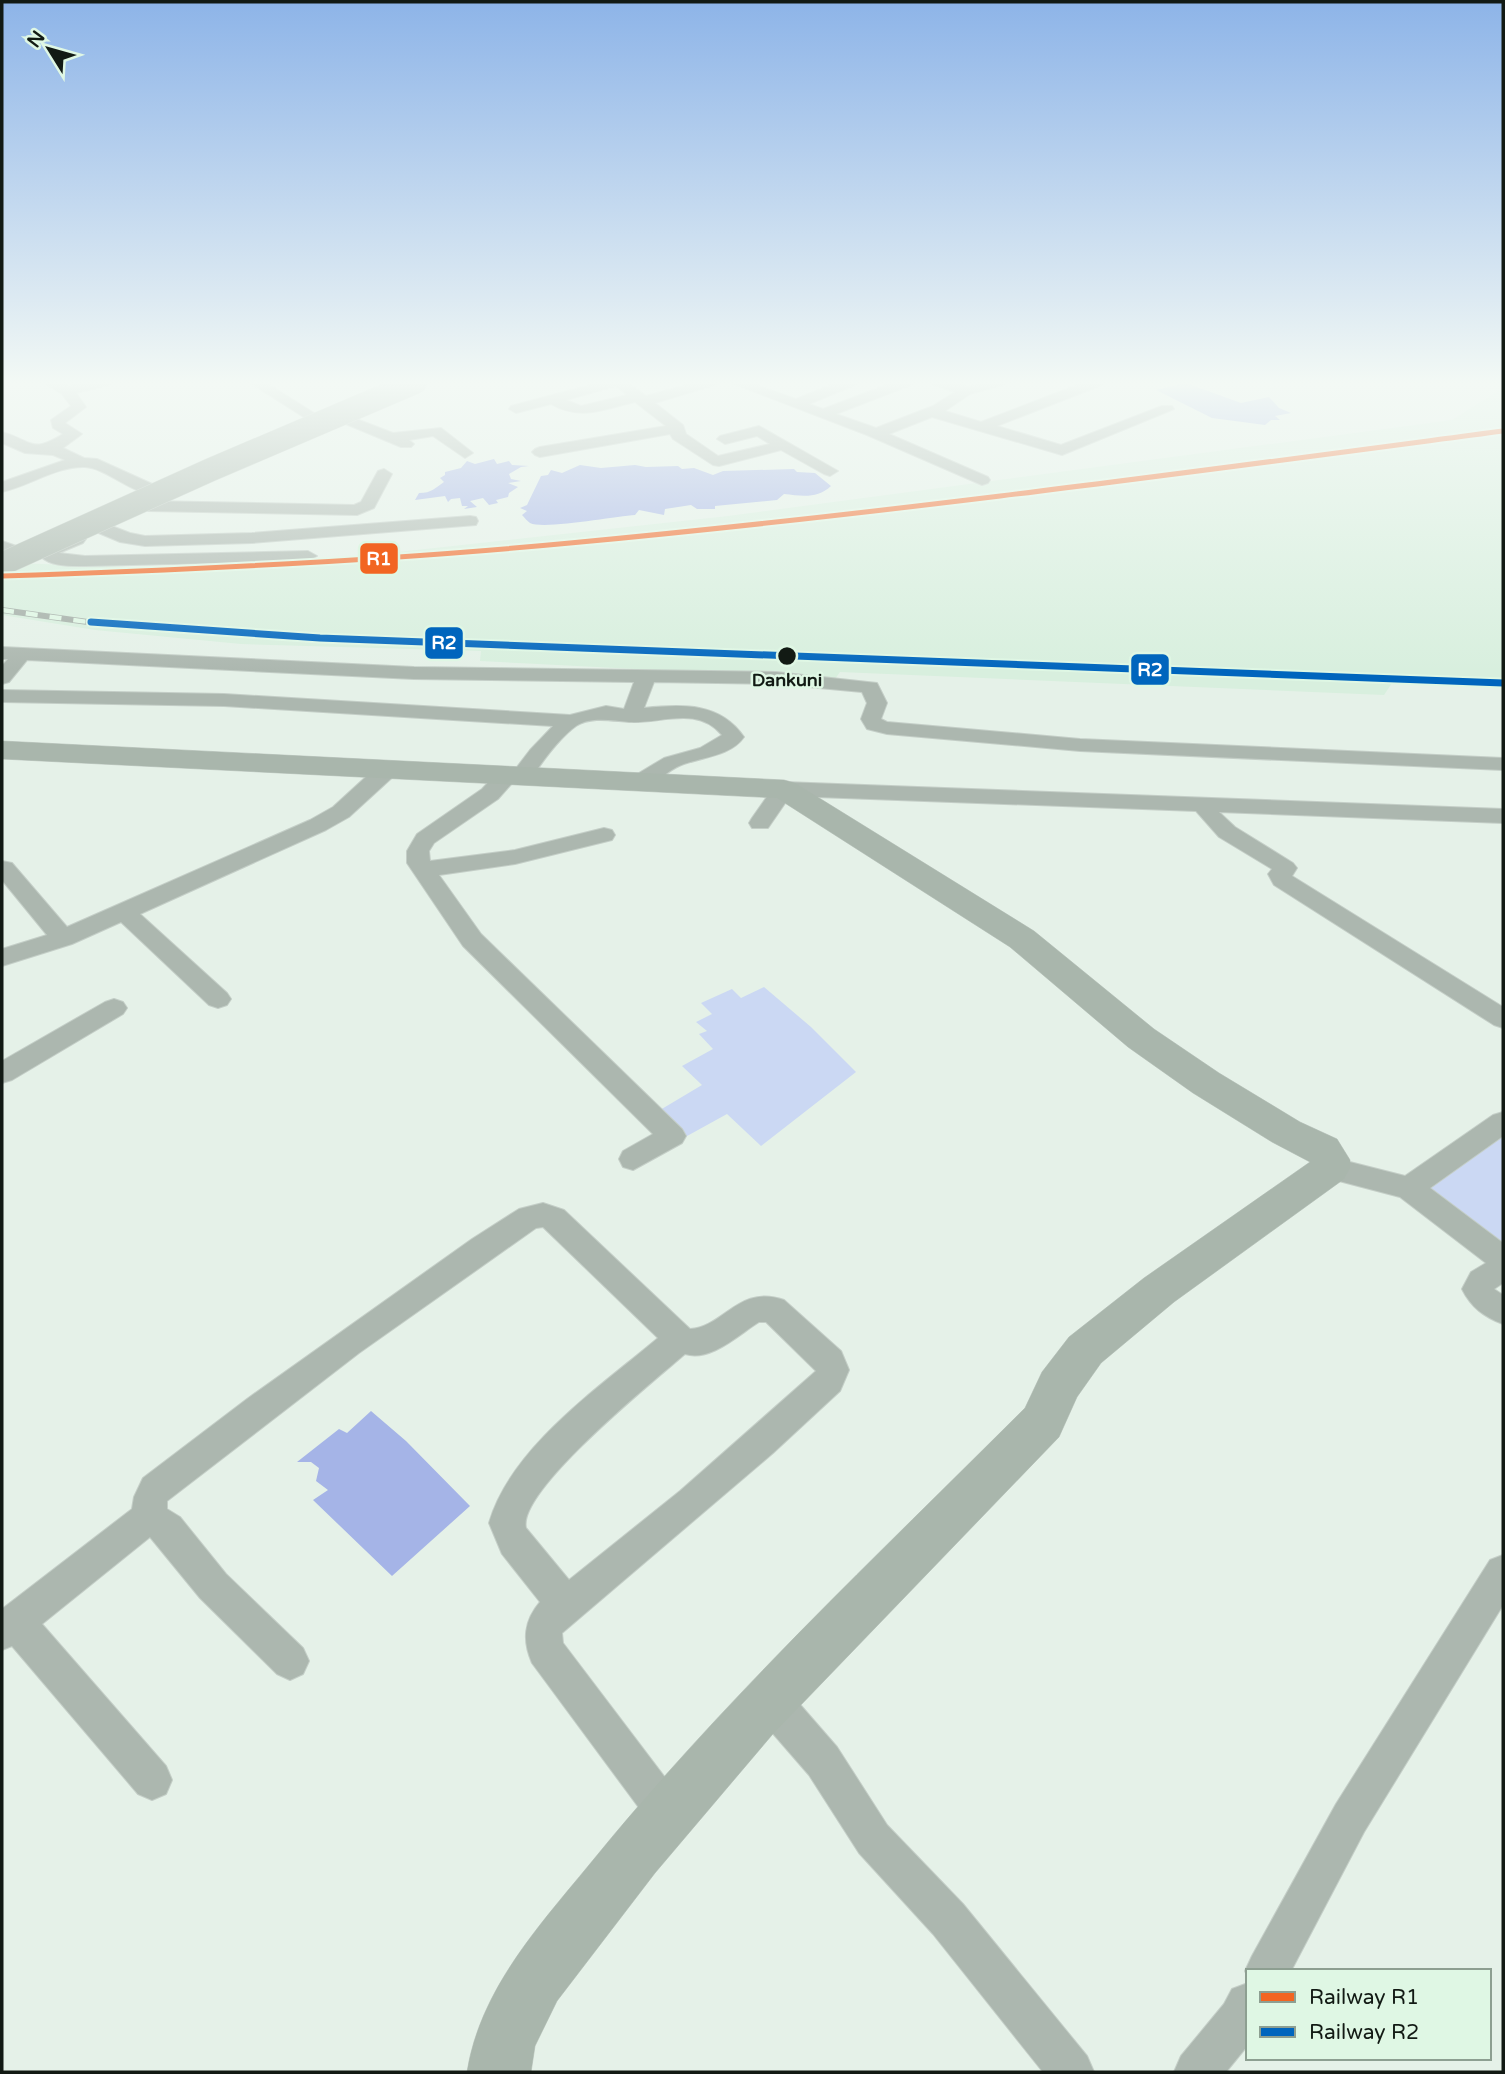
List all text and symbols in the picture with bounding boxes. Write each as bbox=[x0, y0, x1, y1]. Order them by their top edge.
north arrow bbox=[14, 14, 84, 84]
text: N bbox=[23, 27, 50, 52]
line badge: R1 bbox=[359, 542, 399, 575]
text: R1 bbox=[366, 548, 392, 570]
line badge: R2 bbox=[424, 626, 464, 660]
text: R2 bbox=[431, 632, 457, 654]
marker: Dankuni bbox=[776, 645, 798, 667]
line badge: R2 bbox=[1130, 653, 1170, 686]
text: R2 bbox=[1137, 659, 1163, 681]
place label: Dankuni bbox=[752, 669, 822, 691]
legend bbox=[1246, 1969, 1491, 2060]
text: Railway R1 bbox=[1309, 1985, 1419, 2010]
text: Railway R2 bbox=[1309, 2020, 1419, 2045]

